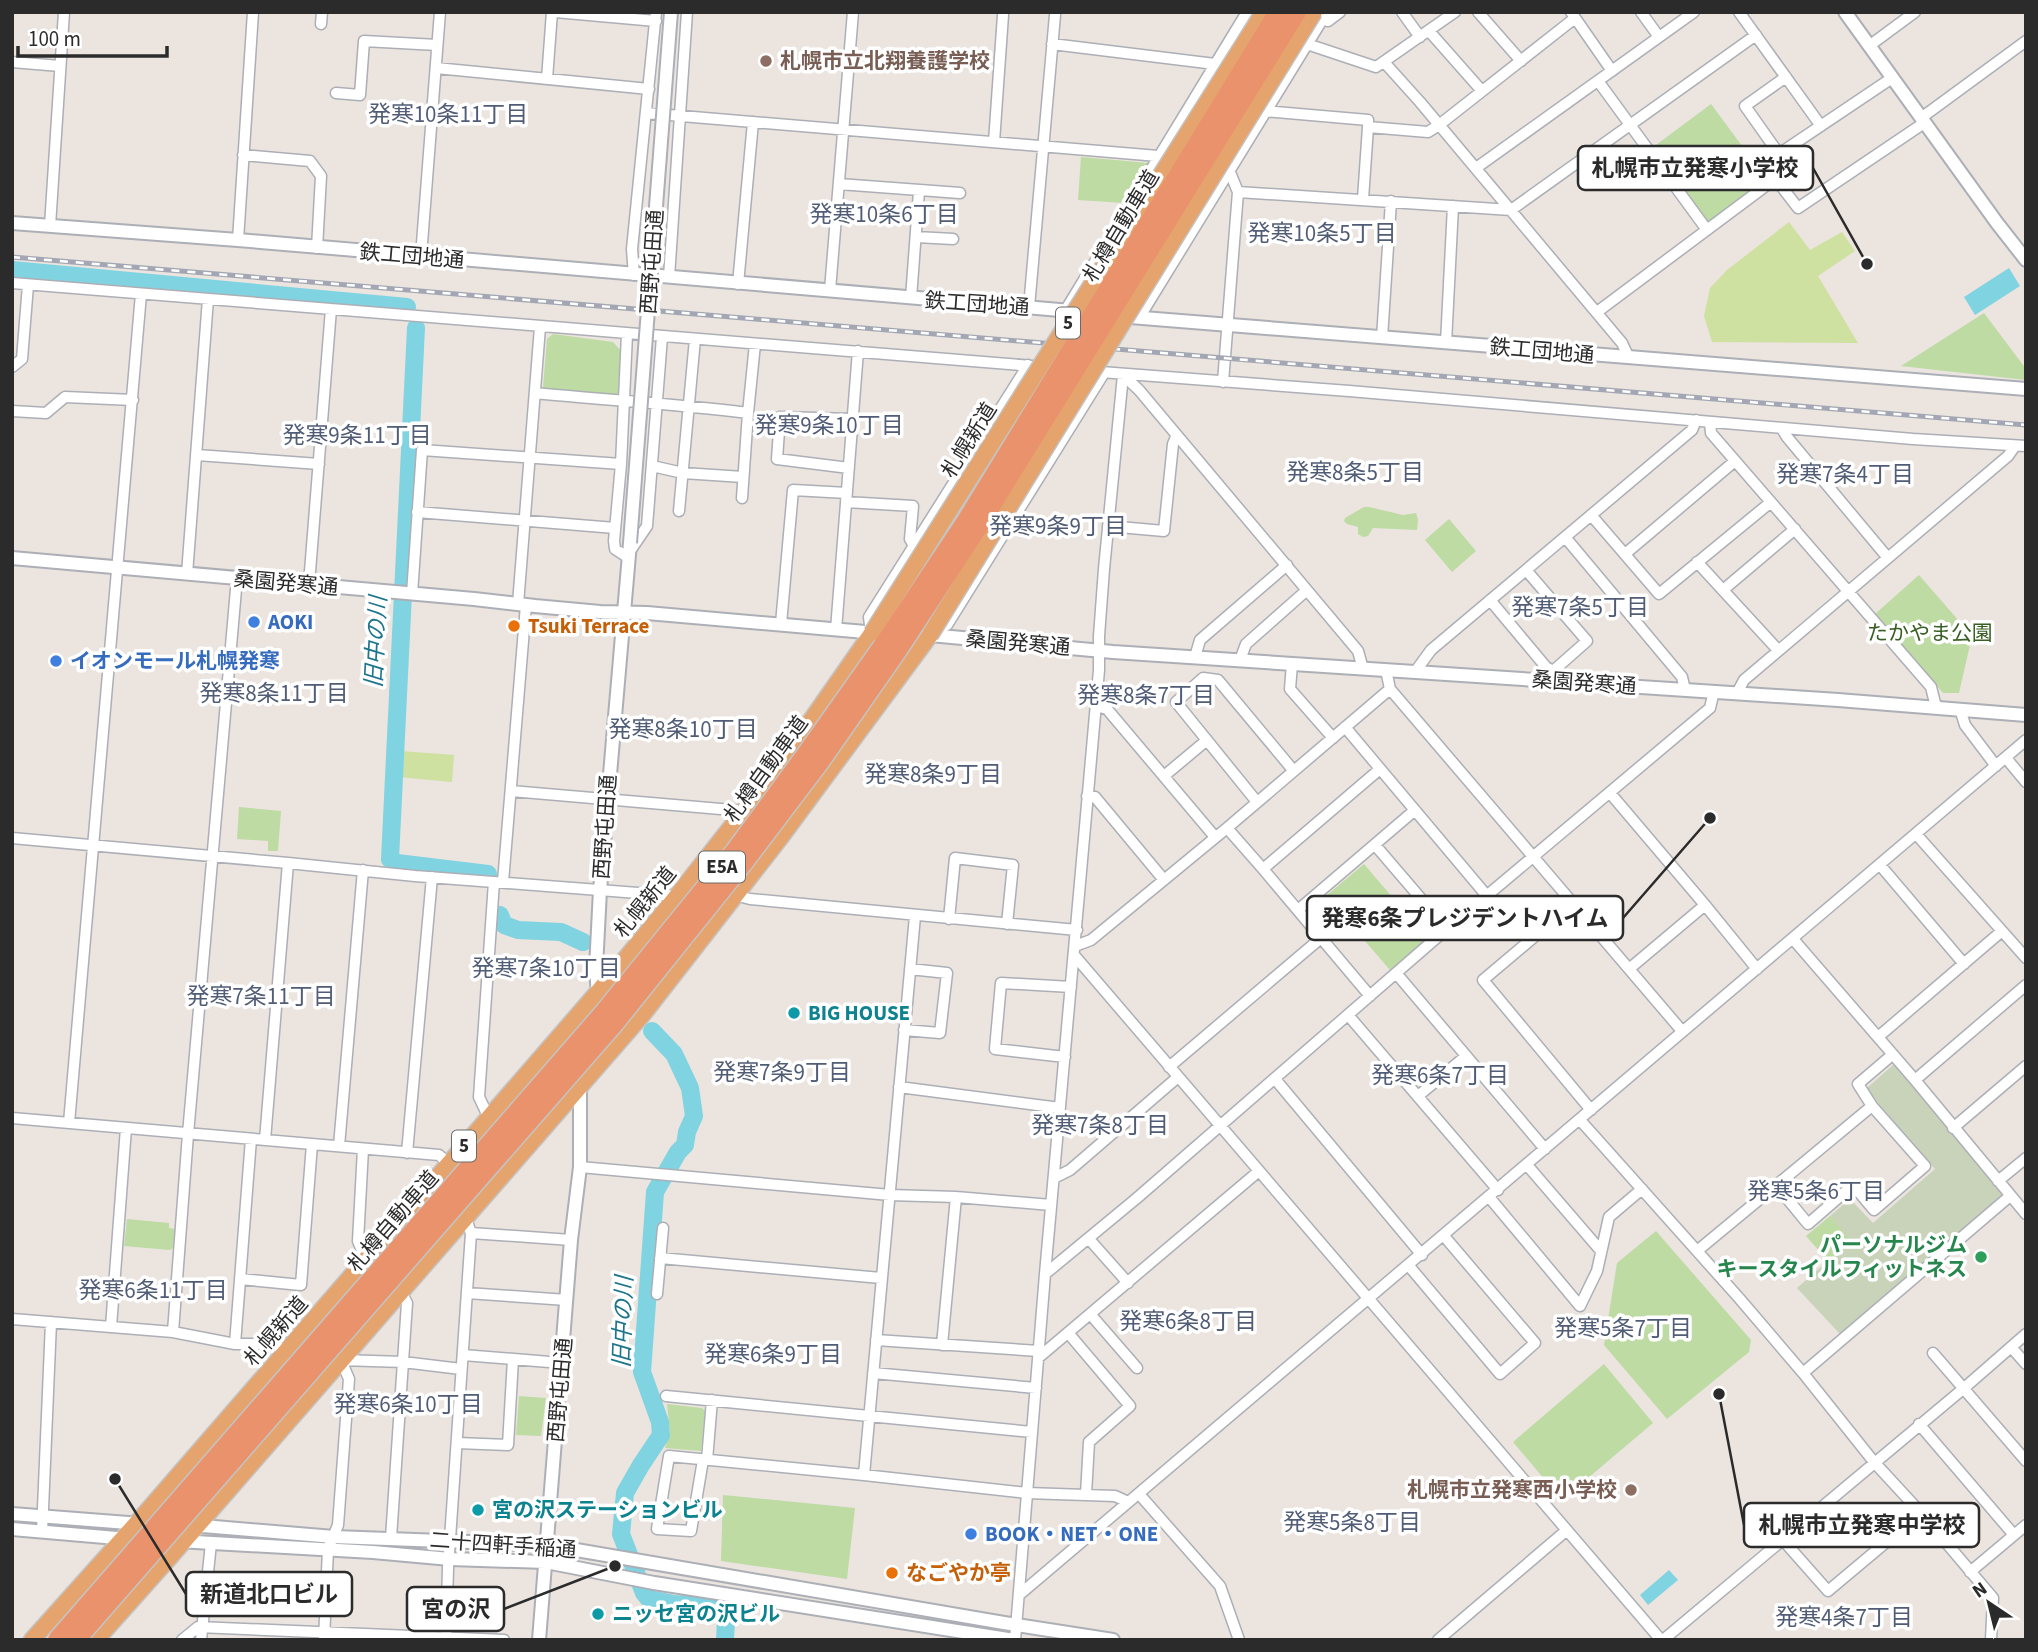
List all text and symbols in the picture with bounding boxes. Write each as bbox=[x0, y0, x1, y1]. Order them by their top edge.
scale bar bbox=[18, 14, 166, 58]
text: 100 m bbox=[28, 24, 81, 54]
place label: 札幌市立北翔養護学校 bbox=[780, 46, 990, 76]
marker: 札幌市立北翔養護学校 bbox=[758, 53, 774, 69]
district label: 発寒10条11丁目 bbox=[368, 98, 528, 131]
callout: 札幌市立発寒小学校 bbox=[1578, 146, 1813, 190]
text: 札幌市立発寒小学校 bbox=[1592, 152, 1799, 185]
street label: 札樽自動車道 bbox=[1076, 164, 1166, 288]
district label: 発寒10条6丁目 bbox=[809, 198, 959, 231]
street label: 西野屯田通 bbox=[633, 209, 671, 315]
district label: 発寒10条5丁目 bbox=[1247, 217, 1397, 250]
street label: 鉄工団地通 bbox=[358, 236, 466, 276]
street label: 鉄工団地通 bbox=[924, 285, 1030, 323]
road number: 5 bbox=[1056, 308, 1080, 338]
street label: 鉄工団地通 bbox=[1488, 331, 1596, 371]
street label: 札幌新道 bbox=[934, 396, 1004, 484]
district label: 発寒9条10丁目 bbox=[754, 409, 904, 442]
district label: 発寒9条11丁目 bbox=[282, 419, 432, 452]
district label: 発寒8条5丁目 bbox=[1286, 456, 1424, 489]
district label: 発寒7条4丁目 bbox=[1776, 458, 1914, 491]
district label: 発寒9条9丁目 bbox=[989, 510, 1127, 543]
street label: 桑園発寒通 bbox=[232, 563, 340, 603]
district label: 発寒7条5丁目 bbox=[1511, 591, 1649, 624]
water label: 旧中の川 bbox=[357, 592, 395, 689]
place label: AOKI bbox=[267, 607, 313, 637]
place label: Tsuki Terrace bbox=[528, 611, 650, 641]
marker: AOKI bbox=[246, 614, 262, 630]
marker: Tsuki Terrace bbox=[506, 618, 522, 634]
park label: たかやま公園 bbox=[1867, 618, 1993, 648]
street label: 桑園発寒通 bbox=[964, 623, 1072, 663]
place label: イオンモール札幌発寒 bbox=[70, 646, 280, 676]
marker: イオンモール札幌発寒 bbox=[48, 653, 64, 669]
street label: 桑園発寒通 bbox=[1531, 664, 1637, 702]
district label: 発寒8条11丁目 bbox=[199, 677, 349, 710]
district label: 発寒8条7丁目 bbox=[1077, 679, 1215, 712]
street label: 札樽自動車道 bbox=[717, 709, 815, 829]
district label: 発寒8条10丁目 bbox=[608, 713, 758, 746]
district label: 発寒8条9丁目 bbox=[864, 758, 1002, 791]
street label: 西野屯田通 bbox=[586, 774, 624, 880]
road number: E5A bbox=[699, 852, 745, 882]
street label: 札幌新道 bbox=[607, 860, 683, 944]
callout: 発寒6条プレジデントハイム bbox=[1307, 896, 1623, 940]
text: 発寒6条プレジデントハイム bbox=[1321, 902, 1609, 935]
district label: 発寒7条10丁目 bbox=[471, 952, 621, 985]
district label: 発寒7条11丁目 bbox=[186, 980, 336, 1013]
place label: BIG HOUSE bbox=[808, 998, 910, 1028]
marker: BIG HOUSE bbox=[786, 1005, 802, 1021]
district label: 発寒7条9丁目 bbox=[713, 1056, 851, 1089]
district label: 発寒6条7丁目 bbox=[1371, 1059, 1509, 1092]
district label: 発寒7条8丁目 bbox=[1031, 1109, 1169, 1142]
road number: 5 bbox=[452, 1130, 476, 1162]
street label: 札樽自動車道 bbox=[340, 1164, 446, 1278]
district label: 発寒5条6丁目 bbox=[1747, 1175, 1885, 1208]
place label: パーソナルジム キースタイルフィットネス bbox=[1716, 1230, 1967, 1284]
marker: パーソナルジム キースタイルフィットネス bbox=[1973, 1249, 1989, 1265]
water label: 旧中の川 bbox=[605, 1272, 641, 1369]
district label: 発寒6条11丁目 bbox=[78, 1274, 228, 1307]
street label: 札幌新道 bbox=[237, 1289, 315, 1373]
district label: 発寒6条8丁目 bbox=[1119, 1305, 1257, 1338]
district label: 発寒5条7丁目 bbox=[1554, 1312, 1692, 1345]
street label: 西野屯田通 bbox=[540, 1336, 580, 1444]
district label: 発寒6条9丁目 bbox=[704, 1338, 842, 1371]
district label: 発寒6条10丁目 bbox=[333, 1388, 483, 1421]
place label: 札幌市立発寒西小学校 bbox=[1407, 1475, 1617, 1505]
marker: 札幌市立発寒西小学校 bbox=[1623, 1482, 1639, 1498]
place label: 宮の沢ステーションビル bbox=[492, 1495, 723, 1525]
marker: 宮の沢ステーションビル bbox=[470, 1502, 486, 1518]
callout: 札幌市立発寒中学校 bbox=[1744, 1503, 1979, 1547]
district label: 発寒5条8丁目 bbox=[1283, 1506, 1421, 1539]
text: 札幌市立発寒中学校 bbox=[1759, 1509, 1966, 1542]
place label: BOOK・NET・ONE bbox=[985, 1519, 1158, 1549]
street label: 二十四軒手稲通 bbox=[429, 1525, 577, 1565]
marker: BOOK・NET・ONE bbox=[963, 1526, 979, 1542]
place label: なごやか亭 bbox=[906, 1558, 1011, 1588]
marker: なごやか亭 bbox=[884, 1565, 900, 1581]
north arrow bbox=[1954, 1568, 2024, 1638]
callout: 新道北口ビル bbox=[186, 1572, 352, 1616]
text: N bbox=[1967, 1576, 1993, 1605]
text: 新道北口ビル bbox=[200, 1578, 338, 1611]
callout: 宮の沢 bbox=[407, 1587, 504, 1631]
text: 宮の沢 bbox=[422, 1593, 491, 1626]
place label: ニッセ宮の沢ビル bbox=[612, 1599, 780, 1629]
district label: 発寒4条7丁目 bbox=[1775, 1601, 1913, 1634]
marker: ニッセ宮の沢ビル bbox=[590, 1606, 606, 1622]

